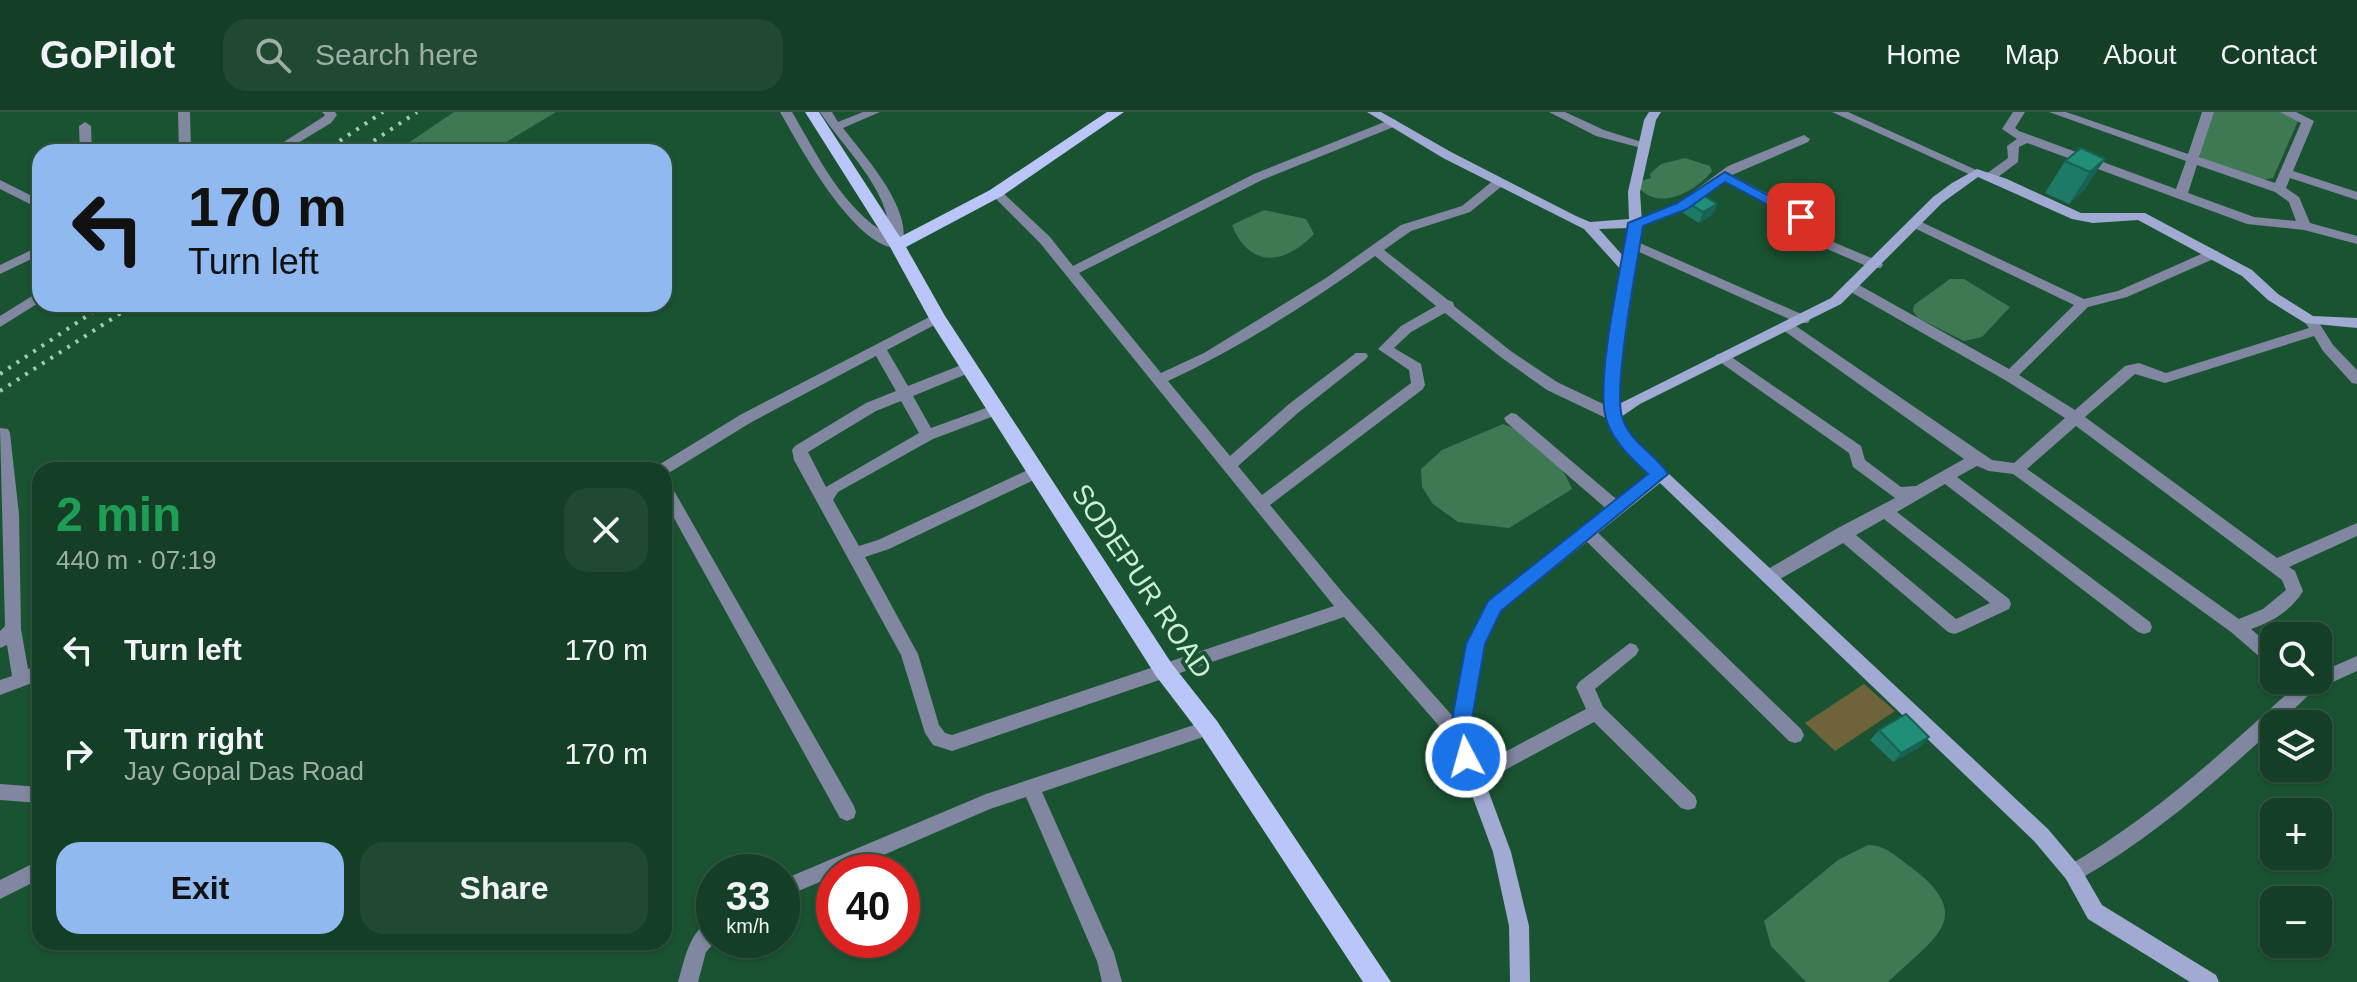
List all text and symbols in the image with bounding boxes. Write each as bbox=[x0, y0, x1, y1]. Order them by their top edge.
search box bbox=[223, 19, 783, 91]
icon: search bbox=[251, 33, 295, 77]
text: GoPilot bbox=[40, 34, 175, 76]
text: Search here bbox=[315, 38, 479, 71]
text: Home bbox=[1886, 39, 1961, 70]
text: Map bbox=[2005, 39, 2059, 70]
text: About bbox=[2103, 39, 2177, 70]
text: Contact bbox=[2221, 39, 2317, 70]
text: 170 m bbox=[188, 175, 347, 238]
icon: left bbox=[56, 176, 160, 280]
pin bbox=[1767, 183, 1835, 251]
icon: arrive bbox=[1779, 195, 1823, 239]
text: Turn left bbox=[188, 241, 319, 282]
street label: SODEPUR ROAD bbox=[1066, 478, 1218, 684]
text: 2 min bbox=[56, 488, 181, 541]
button: close bbox=[564, 488, 648, 572]
text: 440 m · 07:19 bbox=[56, 545, 216, 575]
map controls bbox=[2260, 622, 2332, 958]
button: search bbox=[2260, 622, 2332, 694]
icon: left bbox=[56, 628, 100, 672]
text: Turn left bbox=[124, 633, 242, 666]
text: 170 m bbox=[565, 633, 648, 666]
button: layers bbox=[2260, 710, 2332, 782]
position arrow bbox=[1424, 715, 1508, 799]
text: Turn right bbox=[124, 722, 263, 755]
icon: right bbox=[56, 732, 100, 776]
text: 170 m bbox=[565, 737, 648, 770]
text: Jay Gopal Das Road bbox=[124, 756, 364, 786]
button: + bbox=[2260, 798, 2332, 870]
button: Exit bbox=[56, 842, 344, 934]
button: Share bbox=[360, 842, 648, 934]
speed limit sign: 40 bbox=[816, 854, 920, 958]
text: 33 bbox=[726, 874, 770, 918]
button: − bbox=[2260, 886, 2332, 958]
text: km/h bbox=[726, 915, 770, 937]

